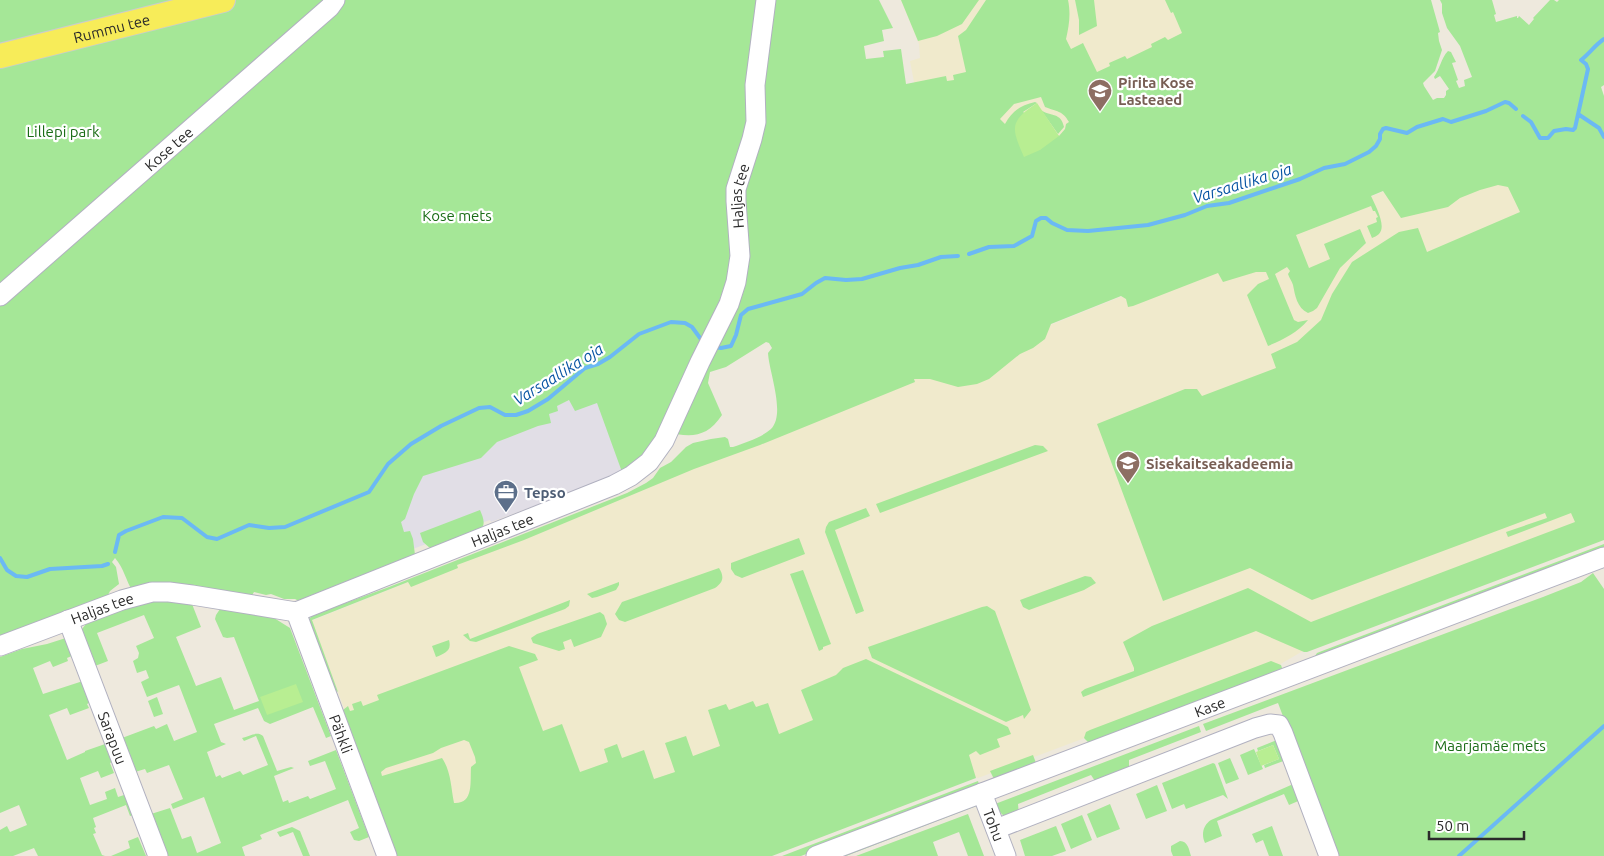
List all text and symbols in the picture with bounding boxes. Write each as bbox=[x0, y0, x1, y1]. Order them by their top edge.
street label: Rummu tee bbox=[71, 10, 152, 46]
place label: Pirita Kose Lasteaed bbox=[1118, 74, 1194, 108]
school or university icon: Pirita Kose Lasteaed bbox=[1087, 78, 1113, 112]
park label: Lillepi park bbox=[26, 123, 100, 140]
street label: Kose tee bbox=[141, 123, 196, 174]
water label: Varsaallika oja bbox=[1190, 159, 1294, 207]
street label: Haljas tee bbox=[728, 161, 752, 229]
park label: Kose mets bbox=[422, 207, 492, 224]
water label: Varsaallika oja bbox=[510, 339, 607, 409]
school or university icon: Sisekaitseakadeemia bbox=[1115, 450, 1141, 484]
place label: Sisekaitseakadeemia bbox=[1146, 455, 1293, 472]
office icon: Tepso bbox=[493, 479, 519, 513]
place label: Tepso bbox=[524, 484, 566, 501]
street label: Haljas tee bbox=[468, 510, 536, 550]
street label: Haljas tee bbox=[68, 589, 135, 627]
street label: Kase bbox=[1192, 693, 1227, 720]
street label: Sarapuu bbox=[95, 709, 131, 766]
street label: Pähkli bbox=[326, 712, 356, 756]
park label: Maarjamäe mets bbox=[1434, 737, 1546, 754]
street label: Tohu bbox=[980, 806, 1008, 843]
scale bar bbox=[1429, 808, 1524, 840]
text: 50 m bbox=[1436, 817, 1469, 834]

